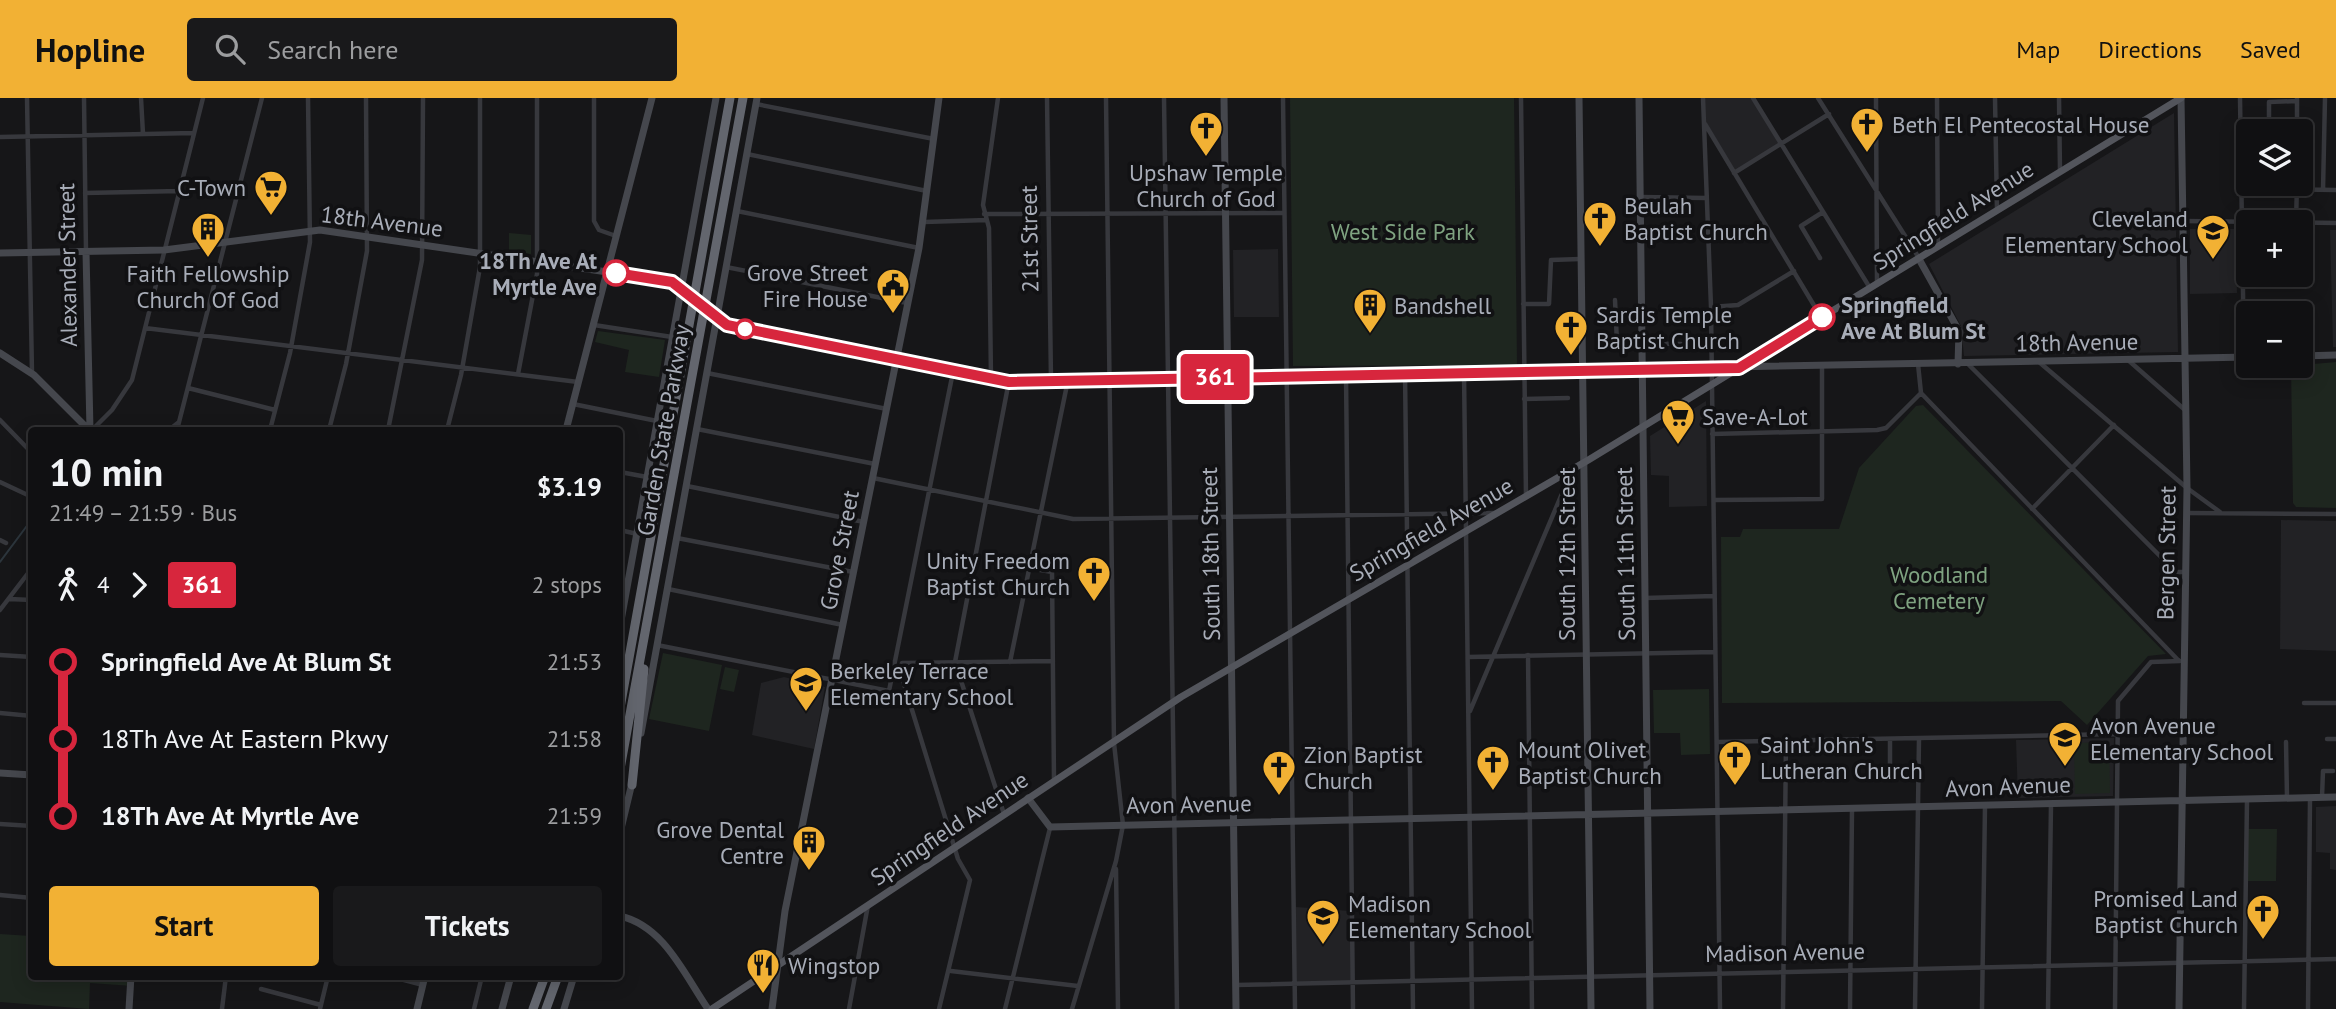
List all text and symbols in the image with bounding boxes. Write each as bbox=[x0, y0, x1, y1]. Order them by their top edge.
search box bbox=[187, 18, 677, 81]
text: Hopline bbox=[35, 28, 145, 71]
icon: search bbox=[211, 30, 249, 68]
text: Search here bbox=[267, 33, 398, 66]
text: Map bbox=[2016, 34, 2060, 65]
text: Directions bbox=[2098, 34, 2202, 65]
text: Saved bbox=[2240, 34, 2301, 65]
church icon: Beth El Pentecostal House bbox=[1848, 105, 1886, 154]
church icon: Upshaw Temple Church of God bbox=[1187, 109, 1225, 158]
place label: Beth El Pentecostal House bbox=[1892, 110, 2150, 139]
map controls bbox=[2236, 119, 2313, 378]
button: layers bbox=[2236, 119, 2313, 196]
street label: Springfield Avenue bbox=[1867, 154, 2039, 276]
place label: Upshaw Temple Church of God bbox=[1129, 158, 1283, 213]
supermarket icon: C-Town bbox=[252, 168, 290, 217]
place label: C-Town bbox=[177, 173, 246, 202]
street label: Alexander Street bbox=[51, 183, 83, 347]
street label: 21st Street bbox=[1014, 185, 1044, 293]
place label: Beulah Baptist Church bbox=[1624, 191, 1768, 246]
street label: 18th Avenue bbox=[319, 199, 445, 243]
church icon: Beulah Baptist Church bbox=[1581, 199, 1619, 248]
place label: Cleveland Elementary School bbox=[2005, 204, 2188, 259]
building icon: Faith Fellowship Church Of God bbox=[189, 210, 227, 259]
button: + bbox=[2236, 210, 2313, 287]
school or university icon: Cleveland Elementary School bbox=[2194, 212, 2232, 261]
park label: West Side Park bbox=[1331, 217, 1475, 246]
place label: 18Th Ave At Myrtle Ave bbox=[479, 246, 597, 301]
place label: Grove Street Fire House bbox=[747, 258, 868, 313]
place label: Faith Fellowship Church Of God bbox=[127, 259, 289, 314]
marker: 18Th Ave At Myrtle Ave bbox=[603, 260, 629, 286]
public building icon: Grove Street Fire House bbox=[874, 266, 912, 315]
building icon: Bandshell bbox=[1351, 286, 1389, 335]
place label: Springfield Ave At Blum St bbox=[1841, 290, 1985, 345]
place label: Bandshell bbox=[1394, 291, 1491, 320]
place label: Sardis Temple Baptist Church bbox=[1596, 300, 1740, 355]
button: − bbox=[2236, 301, 2313, 378]
marker: Springfield Ave At Blum St bbox=[1809, 304, 1835, 330]
church icon: Sardis Temple Baptist Church bbox=[1552, 308, 1590, 357]
unlabelled marker bbox=[735, 319, 755, 339]
street label: Garden State Parkway bbox=[630, 322, 696, 538]
street label: 18th Avenue bbox=[2015, 326, 2139, 358]
line badge: 361 bbox=[1175, 354, 1255, 400]
text: 361 bbox=[1195, 361, 1235, 392]
supermarket icon: Save-A-Lot bbox=[1659, 397, 1697, 446]
place label: Save-A-Lot bbox=[1702, 402, 1808, 431]
text: 10 min bbox=[49, 447, 163, 496]
street label: South 18th Street bbox=[1194, 467, 1226, 641]
street label: South 12th Street bbox=[1552, 467, 1581, 641]
street label: South 11th Street bbox=[1609, 467, 1641, 641]
text: $3.19 bbox=[537, 470, 602, 503]
street label: Springfield Avenue bbox=[1344, 470, 1518, 588]
street label: Bergen Street bbox=[2150, 485, 2182, 620]
street label: Grove Street bbox=[813, 487, 865, 612]
text: 21:49 – 21:59 · Bus bbox=[49, 498, 237, 527]
place label: Unity Freedom Baptist Church bbox=[926, 546, 1070, 601]
church icon: Unity Freedom Baptist Church bbox=[1075, 554, 1113, 603]
park label: Woodland Cemetery bbox=[1890, 560, 1988, 615]
icon: walk bbox=[49, 566, 87, 604]
icon: forward bbox=[120, 566, 158, 604]
text: 361 bbox=[182, 569, 222, 600]
text: 4 bbox=[97, 570, 110, 599]
text: 2 stops bbox=[532, 570, 602, 599]
text: Springfield Ave At Blum St bbox=[101, 645, 391, 678]
text: 21:53 bbox=[547, 647, 602, 676]
place label: Berkeley Terrace Elementary School bbox=[830, 656, 1014, 711]
school or university icon: Berkeley Terrace Elementary School bbox=[787, 664, 825, 713]
place label: Avon Avenue Elementary School bbox=[2090, 711, 2274, 766]
school or university icon: Avon Avenue Elementary School bbox=[2046, 719, 2084, 768]
text: 18Th Ave At Eastern Pkwy bbox=[101, 722, 388, 755]
text: 21:58 bbox=[547, 724, 602, 753]
place label: Saint John's Lutheran Church bbox=[1760, 730, 1923, 785]
place label: Mount Olivet Baptist Church bbox=[1518, 735, 1662, 790]
church icon: Saint John's Lutheran Church bbox=[1716, 738, 1754, 787]
place label: Zion Baptist Church bbox=[1304, 740, 1423, 795]
church icon: Mount Olivet Baptist Church bbox=[1474, 743, 1512, 792]
church icon: Zion Baptist Church bbox=[1260, 748, 1298, 797]
street label: Springfield Avenue bbox=[865, 765, 1033, 891]
street label: Avon Avenue bbox=[1945, 769, 2071, 803]
street label: Avon Avenue bbox=[1126, 788, 1252, 820]
text: 18Th Ave At Myrtle Ave bbox=[101, 799, 359, 832]
text: 21:59 bbox=[547, 801, 602, 830]
place label: Grove Dental Centre bbox=[656, 815, 784, 870]
building icon: Grove Dental Centre bbox=[790, 823, 828, 872]
place label: Promised Land Baptist Church bbox=[2093, 884, 2238, 939]
button: Start bbox=[49, 886, 319, 966]
button: Tickets bbox=[333, 886, 602, 966]
place label: Madison Elementary School bbox=[1348, 889, 1532, 944]
church icon: Promised Land Baptist Church bbox=[2244, 892, 2282, 941]
school or university icon: Madison Elementary School bbox=[1304, 897, 1342, 946]
street label: Madison Avenue bbox=[1705, 936, 1865, 968]
restaurant icon: Wingstop bbox=[744, 946, 782, 995]
place label: Wingstop bbox=[788, 951, 880, 980]

